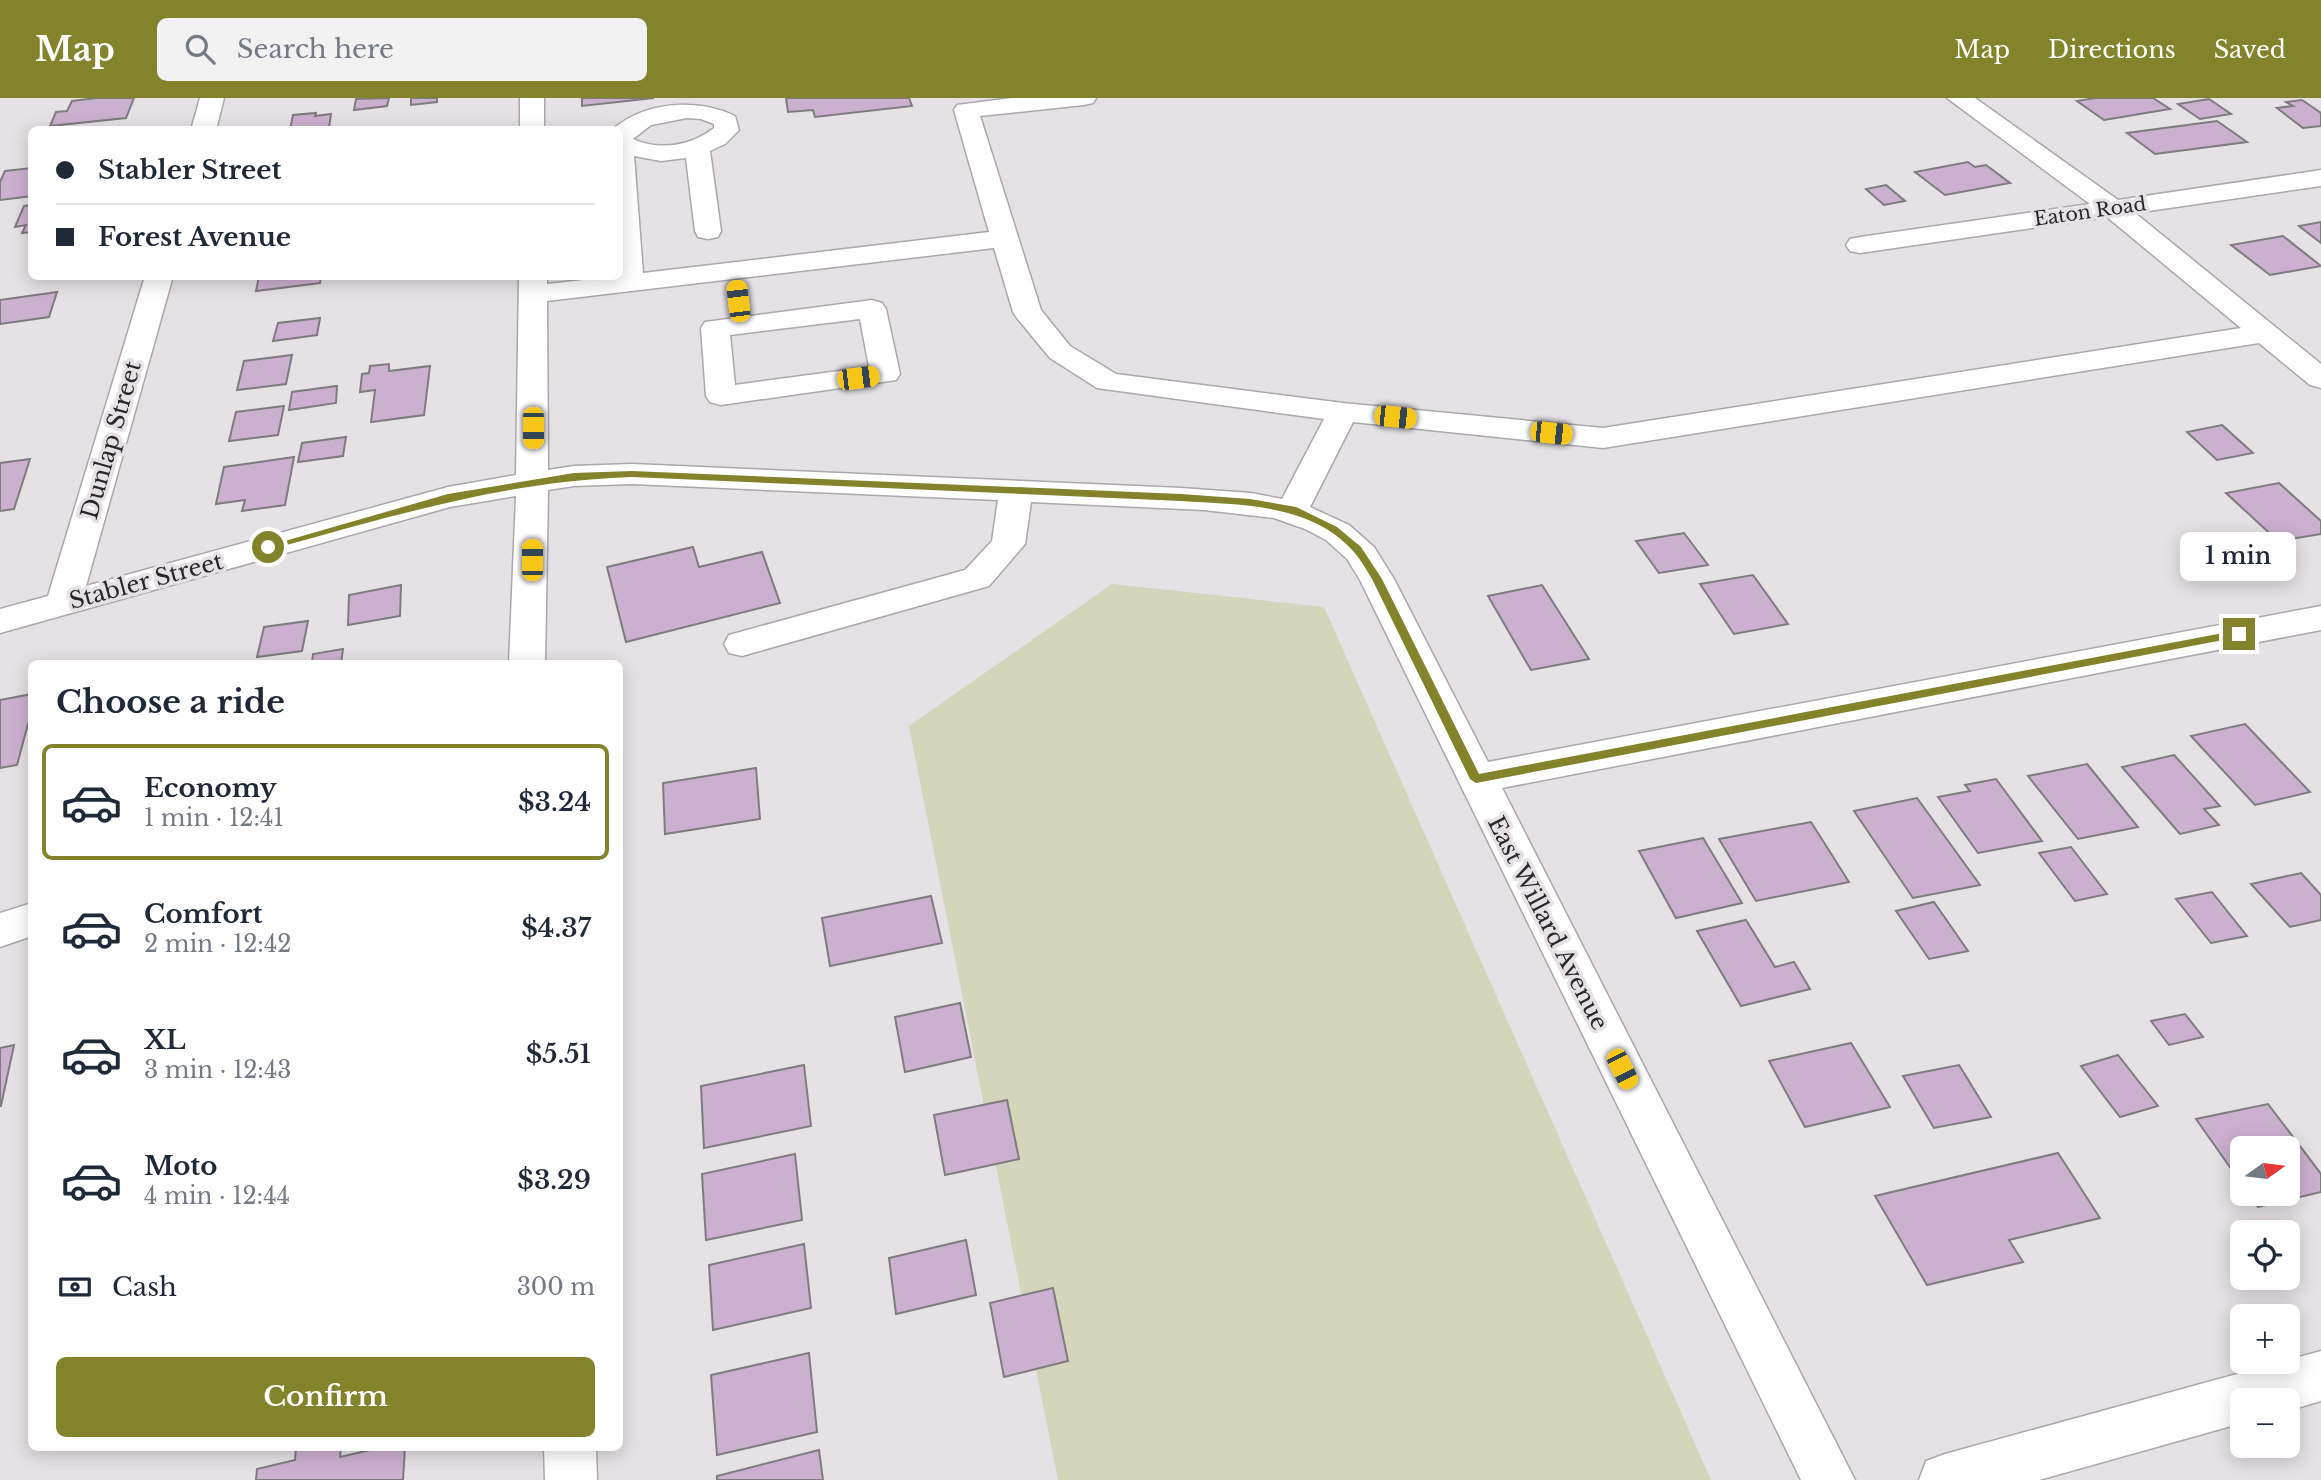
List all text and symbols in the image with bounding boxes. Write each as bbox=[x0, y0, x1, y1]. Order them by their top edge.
search box bbox=[157, 18, 647, 81]
text: Map bbox=[35, 29, 115, 70]
icon: search bbox=[181, 30, 219, 68]
text: Search here bbox=[237, 33, 394, 65]
text: Map bbox=[1954, 35, 2010, 64]
text: Directions bbox=[2048, 35, 2176, 64]
text: Saved bbox=[2214, 35, 2286, 64]
text: Stabler Street bbox=[98, 154, 281, 186]
street label: Eaton Road bbox=[2032, 192, 2148, 231]
text: Forest Avenue bbox=[98, 221, 291, 253]
car bbox=[726, 279, 751, 323]
street label: Dunlap Street bbox=[75, 357, 147, 522]
car bbox=[836, 365, 881, 391]
car bbox=[1374, 404, 1417, 430]
car bbox=[523, 407, 544, 449]
car bbox=[1530, 420, 1573, 446]
route start bbox=[252, 531, 284, 563]
callout: 1 min bbox=[2181, 532, 2297, 582]
car bbox=[522, 539, 543, 581]
text: 1 min bbox=[2205, 542, 2271, 570]
street label: Stabler Street bbox=[66, 547, 226, 615]
route end bbox=[2223, 618, 2255, 650]
text: Choose a ride bbox=[56, 682, 285, 722]
icon: car bbox=[60, 771, 123, 834]
text: Economy bbox=[144, 772, 277, 804]
text: $3.24 bbox=[518, 786, 591, 818]
text: 1 min · 12:41 bbox=[144, 804, 284, 832]
street label: East Willard Avenue bbox=[1482, 811, 1614, 1035]
icon: car bbox=[60, 897, 123, 960]
text: Comfort bbox=[144, 898, 262, 930]
text: $4.37 bbox=[521, 912, 591, 944]
text: 2 min · 12:42 bbox=[144, 930, 292, 958]
icon: car bbox=[60, 1023, 123, 1086]
text: XL bbox=[144, 1024, 186, 1056]
text: $5.51 bbox=[526, 1038, 591, 1070]
car bbox=[1604, 1046, 1641, 1092]
text: 3 min · 12:43 bbox=[144, 1056, 292, 1084]
north arrow bbox=[2230, 1136, 2300, 1206]
map controls bbox=[2230, 1136, 2300, 1458]
icon: car bbox=[60, 1149, 123, 1212]
text: Moto bbox=[144, 1150, 217, 1182]
text: $3.29 bbox=[517, 1164, 591, 1196]
text: 4 min · 12:44 bbox=[144, 1182, 290, 1210]
button: locate bbox=[2230, 1220, 2300, 1290]
icon: cash bbox=[56, 1268, 94, 1306]
text: Cash bbox=[112, 1271, 177, 1303]
text: 300 m bbox=[517, 1273, 595, 1301]
button: + bbox=[2230, 1304, 2300, 1374]
button: Confirm bbox=[56, 1357, 595, 1437]
button: − bbox=[2230, 1388, 2300, 1458]

